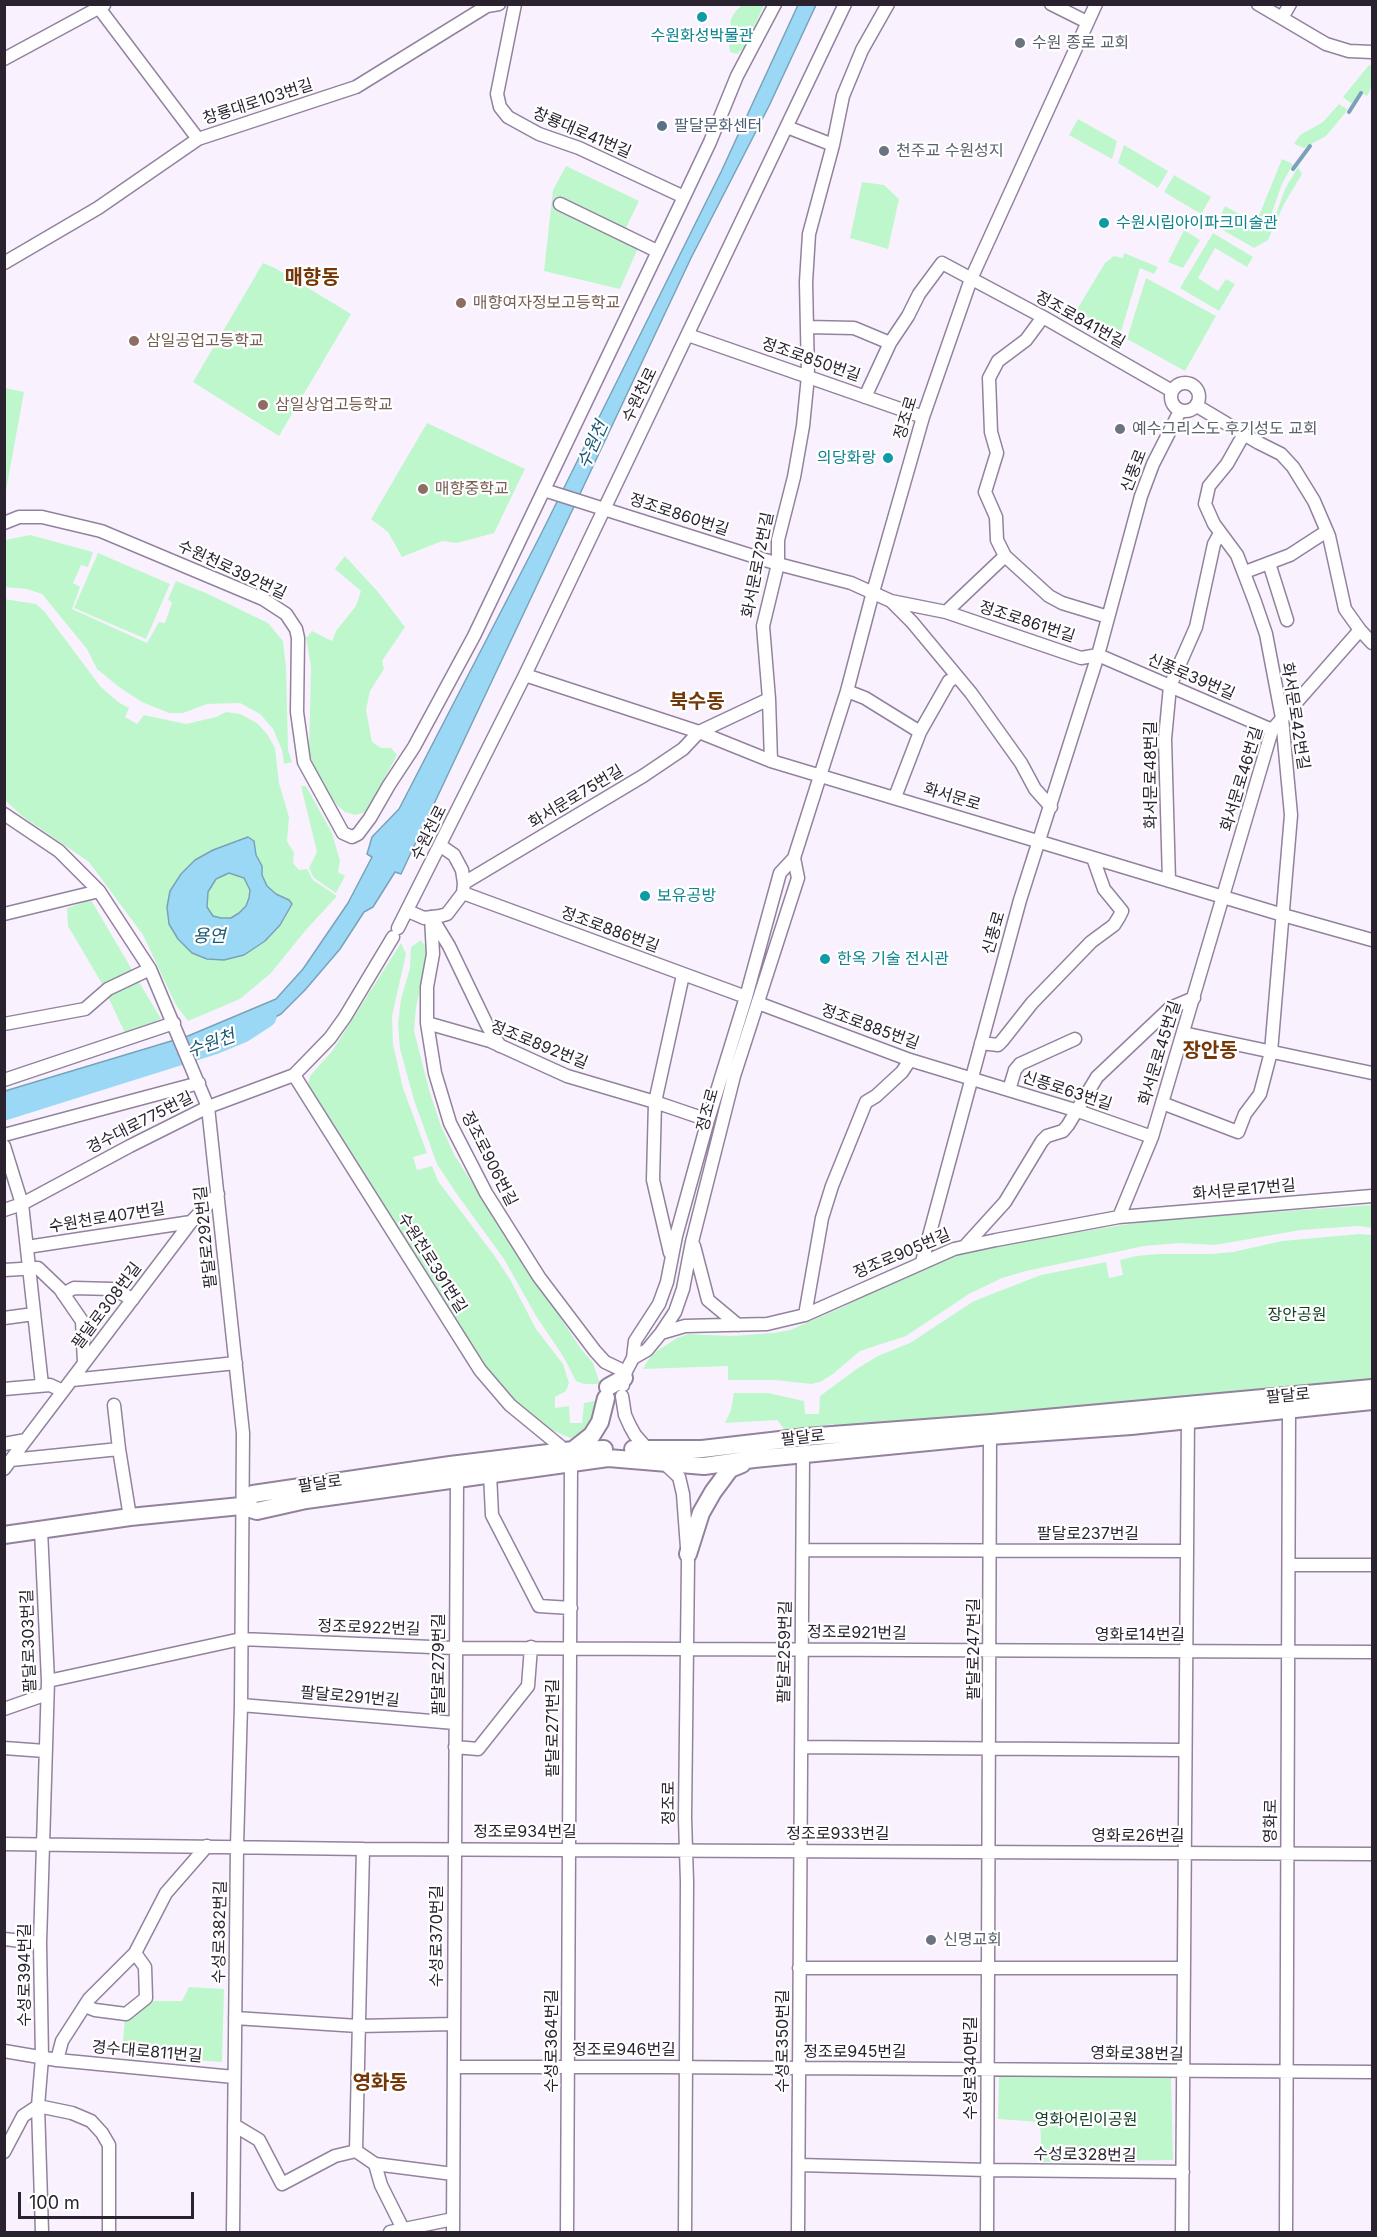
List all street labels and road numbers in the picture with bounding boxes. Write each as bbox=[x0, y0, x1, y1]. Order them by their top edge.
street label: 창룡대로103번길 bbox=[200, 75, 316, 129]
street label: 창룡대로41번길 bbox=[530, 104, 634, 162]
street label: 정조로841번길 bbox=[1032, 287, 1128, 353]
street label: 정조로850번길 bbox=[759, 334, 863, 386]
street label: 수원천로 bbox=[618, 364, 662, 426]
street label: 정조로 bbox=[890, 394, 922, 442]
street label: 신풍로 bbox=[1117, 447, 1151, 495]
street label: 정조로860번길 bbox=[627, 490, 731, 540]
street label: 화서문로72번길 bbox=[738, 511, 778, 619]
street label: 수원천로392번길 bbox=[175, 536, 289, 604]
street label: 정조로861번길 bbox=[977, 597, 1077, 647]
street label: 신풍로39번길 bbox=[1144, 650, 1238, 704]
street label: 화서문로42번길 bbox=[1277, 661, 1313, 771]
street label: 화서문로48번길 bbox=[1141, 721, 1161, 829]
street label: 화서문로46번길 bbox=[1217, 724, 1267, 834]
street label: 화서문로75번길 bbox=[525, 761, 627, 833]
street label: 화서문로 bbox=[921, 779, 983, 815]
street label: 수원천로 bbox=[407, 802, 451, 864]
street label: 정조로886번길 bbox=[558, 903, 662, 957]
street label: 신풍로 bbox=[979, 909, 1009, 957]
street label: 화서문로45번길 bbox=[1135, 998, 1185, 1108]
street label: 정조로885번길 bbox=[818, 1000, 922, 1054]
street label: 정조로892번길 bbox=[488, 1017, 590, 1073]
street label: 신풍로63번길 bbox=[1020, 1067, 1114, 1115]
street label: 정조로 bbox=[693, 1086, 723, 1134]
street label: 경수대로775번길 bbox=[84, 1088, 196, 1158]
street label: 정조로906번길 bbox=[457, 1109, 521, 1209]
street label: 화서문로17번길 bbox=[1191, 1176, 1297, 1204]
street label: 팔달로292번길 bbox=[191, 1185, 221, 1289]
street label: 수원천로407번길 bbox=[47, 1199, 167, 1237]
street label: 수원천로391번길 bbox=[393, 1209, 471, 1317]
street label: 정조로905번길 bbox=[851, 1225, 953, 1283]
street label: 팔달로308번길 bbox=[68, 1259, 146, 1353]
street label: 팔달로 bbox=[1265, 1385, 1311, 1407]
street label: 팔달로 bbox=[780, 1426, 826, 1450]
street label: 팔달로 bbox=[297, 1471, 343, 1497]
street label: 팔달로237번길 bbox=[1037, 1524, 1139, 1544]
street label: 팔달로303번길 bbox=[18, 1589, 40, 1693]
street label: 팔달로247번길 bbox=[964, 1598, 984, 1700]
street label: 팔달로259번길 bbox=[775, 1600, 795, 1704]
street label: 팔달로279번길 bbox=[429, 1613, 449, 1715]
street label: 정조로922번길 bbox=[317, 1617, 421, 1639]
street label: 정조로921번길 bbox=[807, 1623, 907, 1643]
street label: 영화로14번길 bbox=[1095, 1625, 1185, 1645]
street label: 팔달로271번길 bbox=[543, 1679, 563, 1777]
street label: 팔달로291번길 bbox=[299, 1683, 401, 1711]
street label: 정조로 bbox=[659, 1781, 679, 1825]
street label: 영화로 bbox=[1261, 1799, 1281, 1843]
street label: 정조로934번길 bbox=[473, 1822, 577, 1842]
street label: 정조로933번길 bbox=[786, 1824, 890, 1844]
street label: 영화로26번길 bbox=[1091, 1826, 1185, 1846]
street label: 수성로382번길 bbox=[210, 1880, 230, 1984]
street label: 수성로370번길 bbox=[427, 1885, 447, 1987]
street label: 수성로394번길 bbox=[15, 1923, 35, 2027]
street label: 수성로364번길 bbox=[542, 1989, 562, 2093]
street label: 수성로350번길 bbox=[773, 1989, 793, 2093]
street label: 수성로340번길 bbox=[961, 2016, 981, 2120]
street label: 경수대로811번길 bbox=[91, 2038, 203, 2066]
street label: 정조로946번길 bbox=[572, 2040, 676, 2060]
street label: 정조로945번길 bbox=[803, 2042, 907, 2062]
street label: 영화로38번길 bbox=[1090, 2044, 1184, 2064]
street label: 수성로328번길 bbox=[1033, 2145, 1137, 2165]

